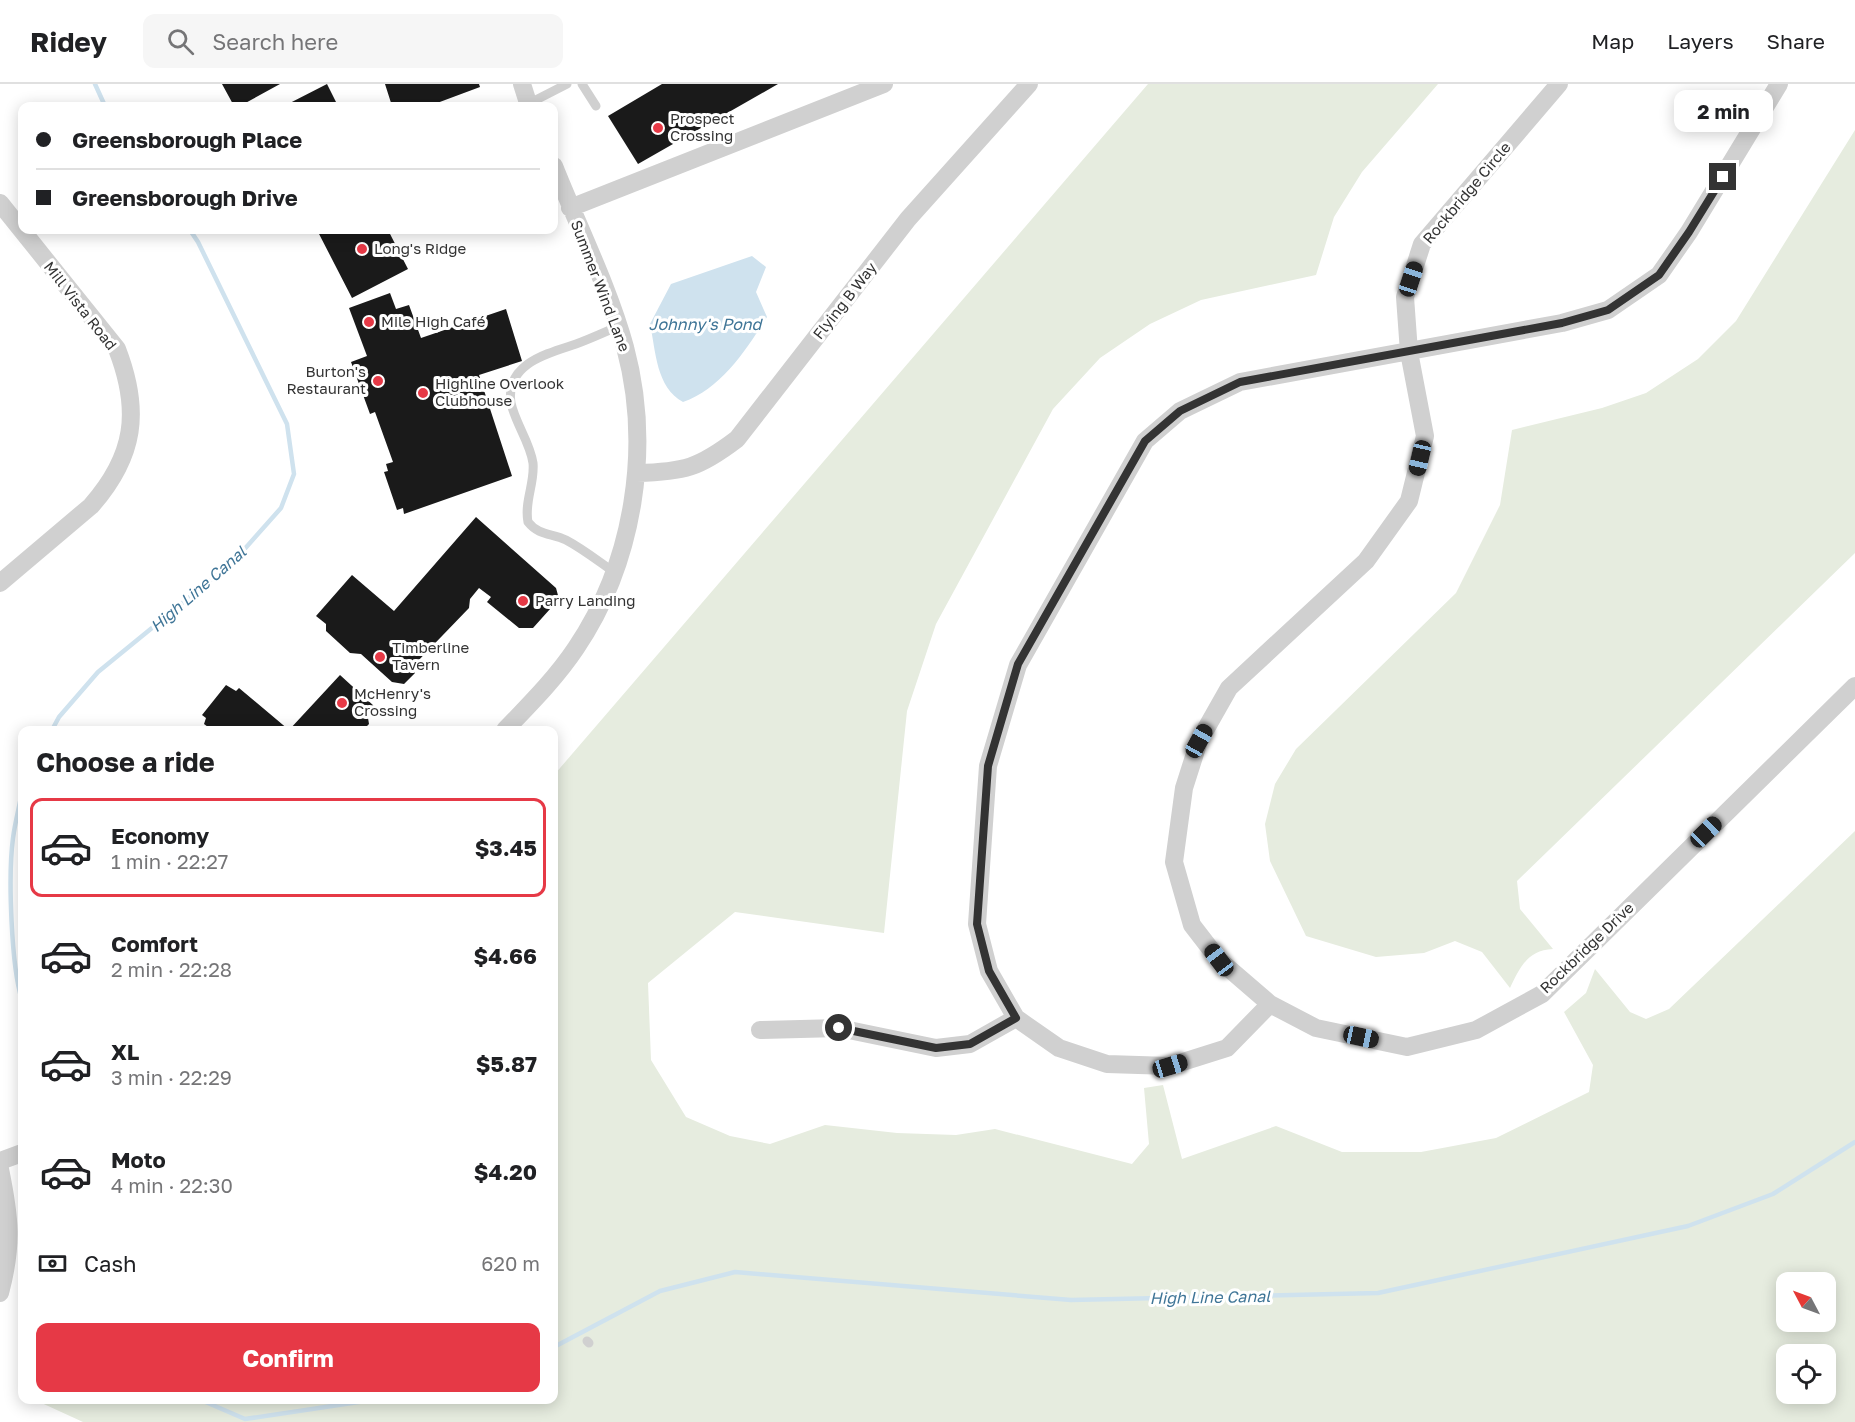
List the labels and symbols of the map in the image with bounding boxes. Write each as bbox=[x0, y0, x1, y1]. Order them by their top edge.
callout: 2 min bbox=[1674, 90, 1772, 132]
place label: Prospect Crossing bbox=[670, 109, 735, 144]
marker: Prospect Crossing bbox=[651, 121, 665, 135]
street label: Rockbridge Circle bbox=[1418, 138, 1514, 247]
route end bbox=[1709, 163, 1736, 190]
street label: Summer Wind Lane bbox=[568, 217, 634, 354]
place label: Long's Ridge bbox=[374, 239, 467, 257]
marker: Long's Ridge bbox=[355, 242, 369, 256]
street label: Mill Vista Road bbox=[41, 258, 121, 353]
street label: Flying B Way bbox=[809, 258, 880, 342]
car bbox=[1397, 259, 1425, 299]
place label: Mile High Café bbox=[381, 312, 486, 330]
water label: Johnny's Pond bbox=[649, 314, 764, 334]
marker: Mile High Café bbox=[362, 315, 376, 329]
place label: Burton's Restaurant bbox=[286, 362, 366, 397]
marker: Burton's Restaurant bbox=[371, 374, 385, 388]
place label: Highline Overlook Clubhouse bbox=[435, 374, 565, 409]
marker: Highline Overlook Clubhouse bbox=[416, 386, 430, 400]
car bbox=[1407, 438, 1433, 478]
water label: High Line Canal bbox=[146, 541, 251, 636]
place label: Parry Landing bbox=[535, 591, 636, 609]
marker: Parry Landing bbox=[516, 594, 530, 608]
place label: Timberline Tavern bbox=[392, 638, 469, 673]
marker: Timberline Tavern bbox=[373, 650, 387, 664]
place label: McHenry's Crossing bbox=[354, 684, 431, 719]
marker: McHenry's Crossing bbox=[335, 696, 349, 710]
car bbox=[1182, 721, 1216, 761]
car bbox=[1687, 813, 1725, 851]
street label: Rockbridge Drive bbox=[1536, 898, 1637, 996]
car bbox=[1201, 940, 1237, 980]
route start bbox=[825, 1014, 852, 1041]
car bbox=[1342, 1024, 1380, 1050]
car bbox=[1150, 1052, 1190, 1080]
north arrow bbox=[1776, 1272, 1836, 1332]
water label: High Line Canal bbox=[1150, 1286, 1271, 1308]

